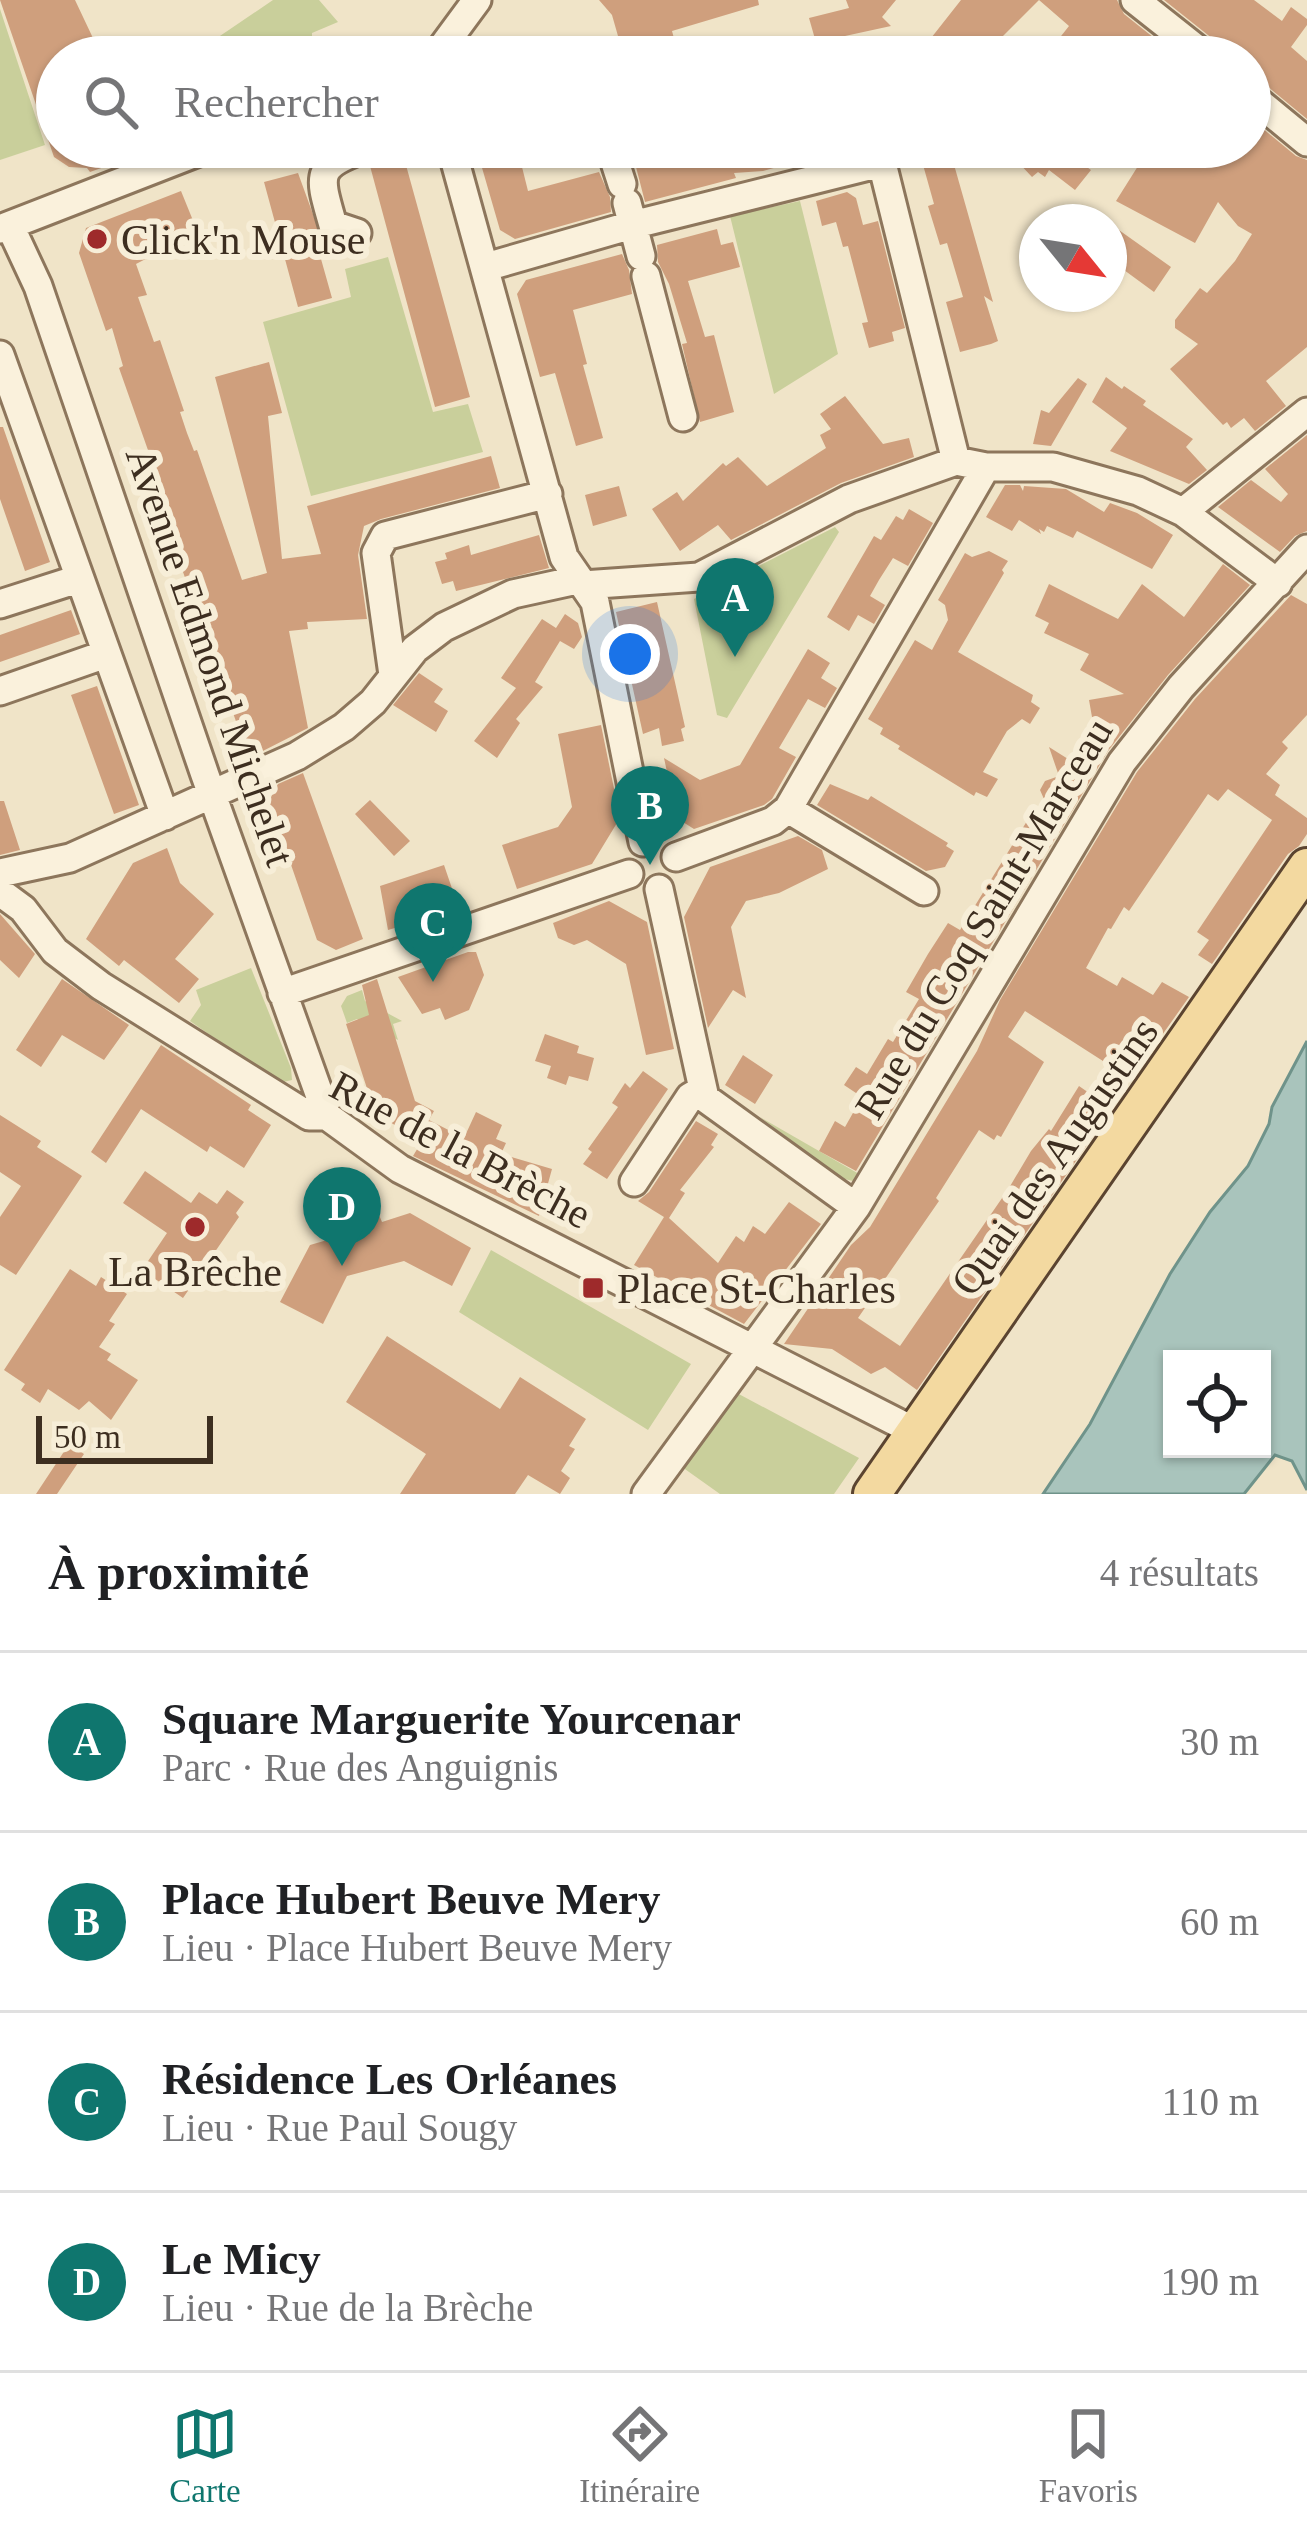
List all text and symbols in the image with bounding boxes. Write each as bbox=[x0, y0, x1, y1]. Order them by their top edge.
search box bbox=[36, 36, 1271, 168]
icon: search bbox=[78, 69, 144, 135]
text: Rechercher bbox=[174, 77, 379, 127]
north arrow bbox=[1019, 204, 1127, 312]
place label: Click'n Mouse bbox=[121, 217, 365, 263]
marker: Click'n Mouse bbox=[84, 226, 110, 252]
street label: Avenue Edmond Michelet bbox=[117, 441, 304, 872]
pin: A bbox=[696, 558, 774, 657]
your location bbox=[600, 624, 660, 684]
street label: Rue du Coq Saint-Marceau bbox=[846, 710, 1122, 1127]
pin: B bbox=[611, 766, 689, 865]
pin: C bbox=[394, 883, 472, 982]
street label: Quai des Augustins bbox=[942, 1010, 1167, 1304]
street label: Rue de la Brèche bbox=[323, 1062, 598, 1238]
pin: D bbox=[303, 1167, 381, 1266]
marker: La Brêche bbox=[182, 1214, 208, 1240]
place label: La Brêche bbox=[108, 1249, 282, 1295]
place label: Place St-Charles bbox=[617, 1266, 896, 1312]
marker: Place St-Charles bbox=[580, 1275, 606, 1301]
map controls bbox=[1163, 1350, 1271, 1458]
button: locate bbox=[1163, 1350, 1271, 1458]
scale bar bbox=[36, 1410, 213, 1463]
text: 50 m bbox=[54, 1419, 121, 1455]
text: À proximité bbox=[48, 1544, 309, 1600]
text: 4 résultats bbox=[1100, 1551, 1259, 1594]
text: Square Marguerite Yourcenar bbox=[162, 1694, 741, 1744]
text: A bbox=[73, 1720, 101, 1763]
text: 30 m bbox=[1180, 1720, 1259, 1763]
text: Parc · Rue des Anguignis bbox=[162, 1746, 558, 1789]
text: Place Hubert Beuve Mery bbox=[162, 1874, 661, 1924]
text: B bbox=[74, 1900, 100, 1943]
text: 60 m bbox=[1180, 1900, 1259, 1943]
text: Lieu · Place Hubert Beuve Mery bbox=[162, 1926, 672, 1969]
text: Résidence Les Orléanes bbox=[162, 2054, 617, 2104]
text: C bbox=[73, 2080, 101, 2123]
text: 110 m bbox=[1162, 2080, 1259, 2123]
text: Lieu · Rue Paul Sougy bbox=[162, 2106, 517, 2149]
text: Le Micy bbox=[162, 2234, 321, 2284]
text: D bbox=[73, 2260, 101, 2303]
text: 190 m bbox=[1160, 2260, 1259, 2303]
text: Lieu · Rue de la Brèche bbox=[162, 2286, 533, 2329]
tab: Carte bbox=[169, 2401, 241, 2510]
tab: Itinéraire bbox=[579, 2401, 700, 2510]
tab: Favoris bbox=[1039, 2401, 1138, 2510]

